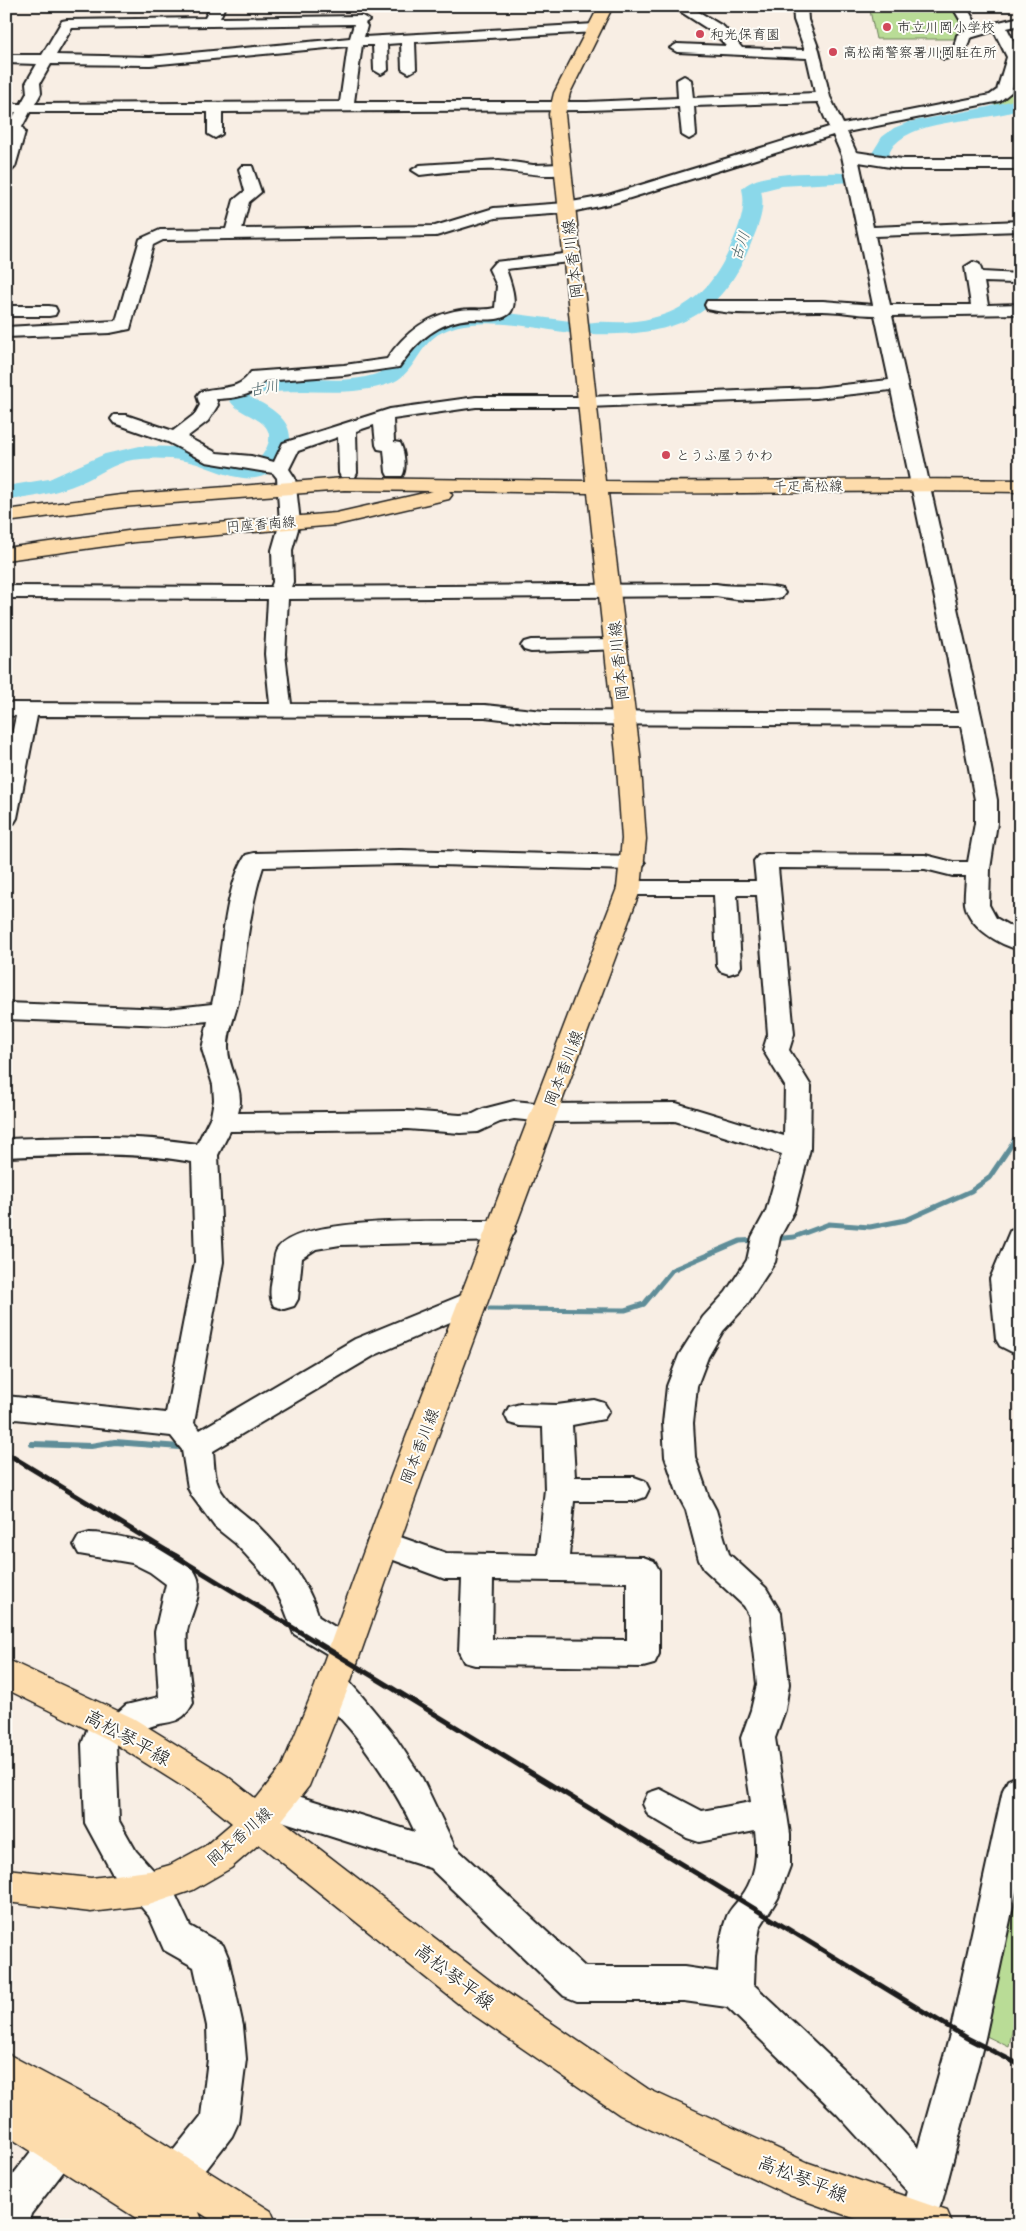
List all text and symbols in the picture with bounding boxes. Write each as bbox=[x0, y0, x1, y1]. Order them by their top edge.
place label: 市立川岡小学校 bbox=[897, 15, 995, 40]
marker: 市立川岡小学校 bbox=[881, 21, 893, 33]
place label: 和光保育園 bbox=[710, 22, 780, 47]
marker: 和光保育園 bbox=[694, 28, 706, 40]
place label: 高松南警察署川岡駐在所 bbox=[843, 40, 997, 65]
marker: 高松南警察署川岡駐在所 bbox=[827, 46, 839, 58]
street label: 岡本香川線 bbox=[553, 217, 592, 300]
water label: 古川 bbox=[723, 228, 757, 264]
water label: 古川 bbox=[247, 372, 281, 404]
place label: とうふ屋うかわ bbox=[676, 443, 773, 468]
marker: とうふ屋うかわ bbox=[660, 449, 672, 461]
street label: 千疋高松線 bbox=[773, 473, 843, 500]
street label: 円座香南線 bbox=[225, 509, 297, 540]
street label: 岡本香川線 bbox=[600, 620, 637, 702]
street label: 岡本香川線 bbox=[536, 1026, 591, 1111]
street label: 岡本香川線 bbox=[392, 1404, 447, 1489]
street label: 高松琴平線 bbox=[78, 1700, 177, 1775]
street label: 岡本香川線 bbox=[200, 1799, 279, 1874]
street label: 高松琴平線 bbox=[407, 1934, 502, 2019]
street label: 高松琴平線 bbox=[753, 2145, 853, 2212]

